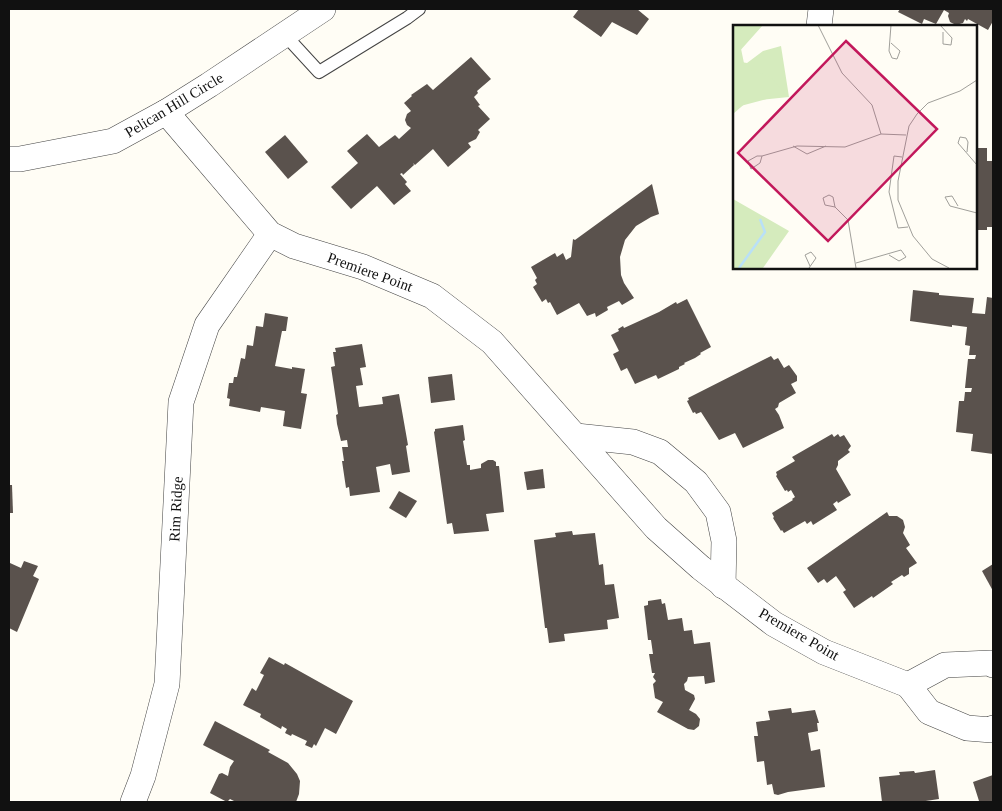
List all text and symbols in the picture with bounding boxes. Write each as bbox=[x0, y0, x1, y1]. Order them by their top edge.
inset map bbox=[733, 25, 977, 269]
street label: Pelican Hill Circle bbox=[122, 69, 226, 141]
street label: Premiere Point bbox=[325, 249, 416, 295]
street label: Rim Ridge bbox=[166, 476, 186, 542]
street label: Premiere Point bbox=[756, 605, 843, 664]

